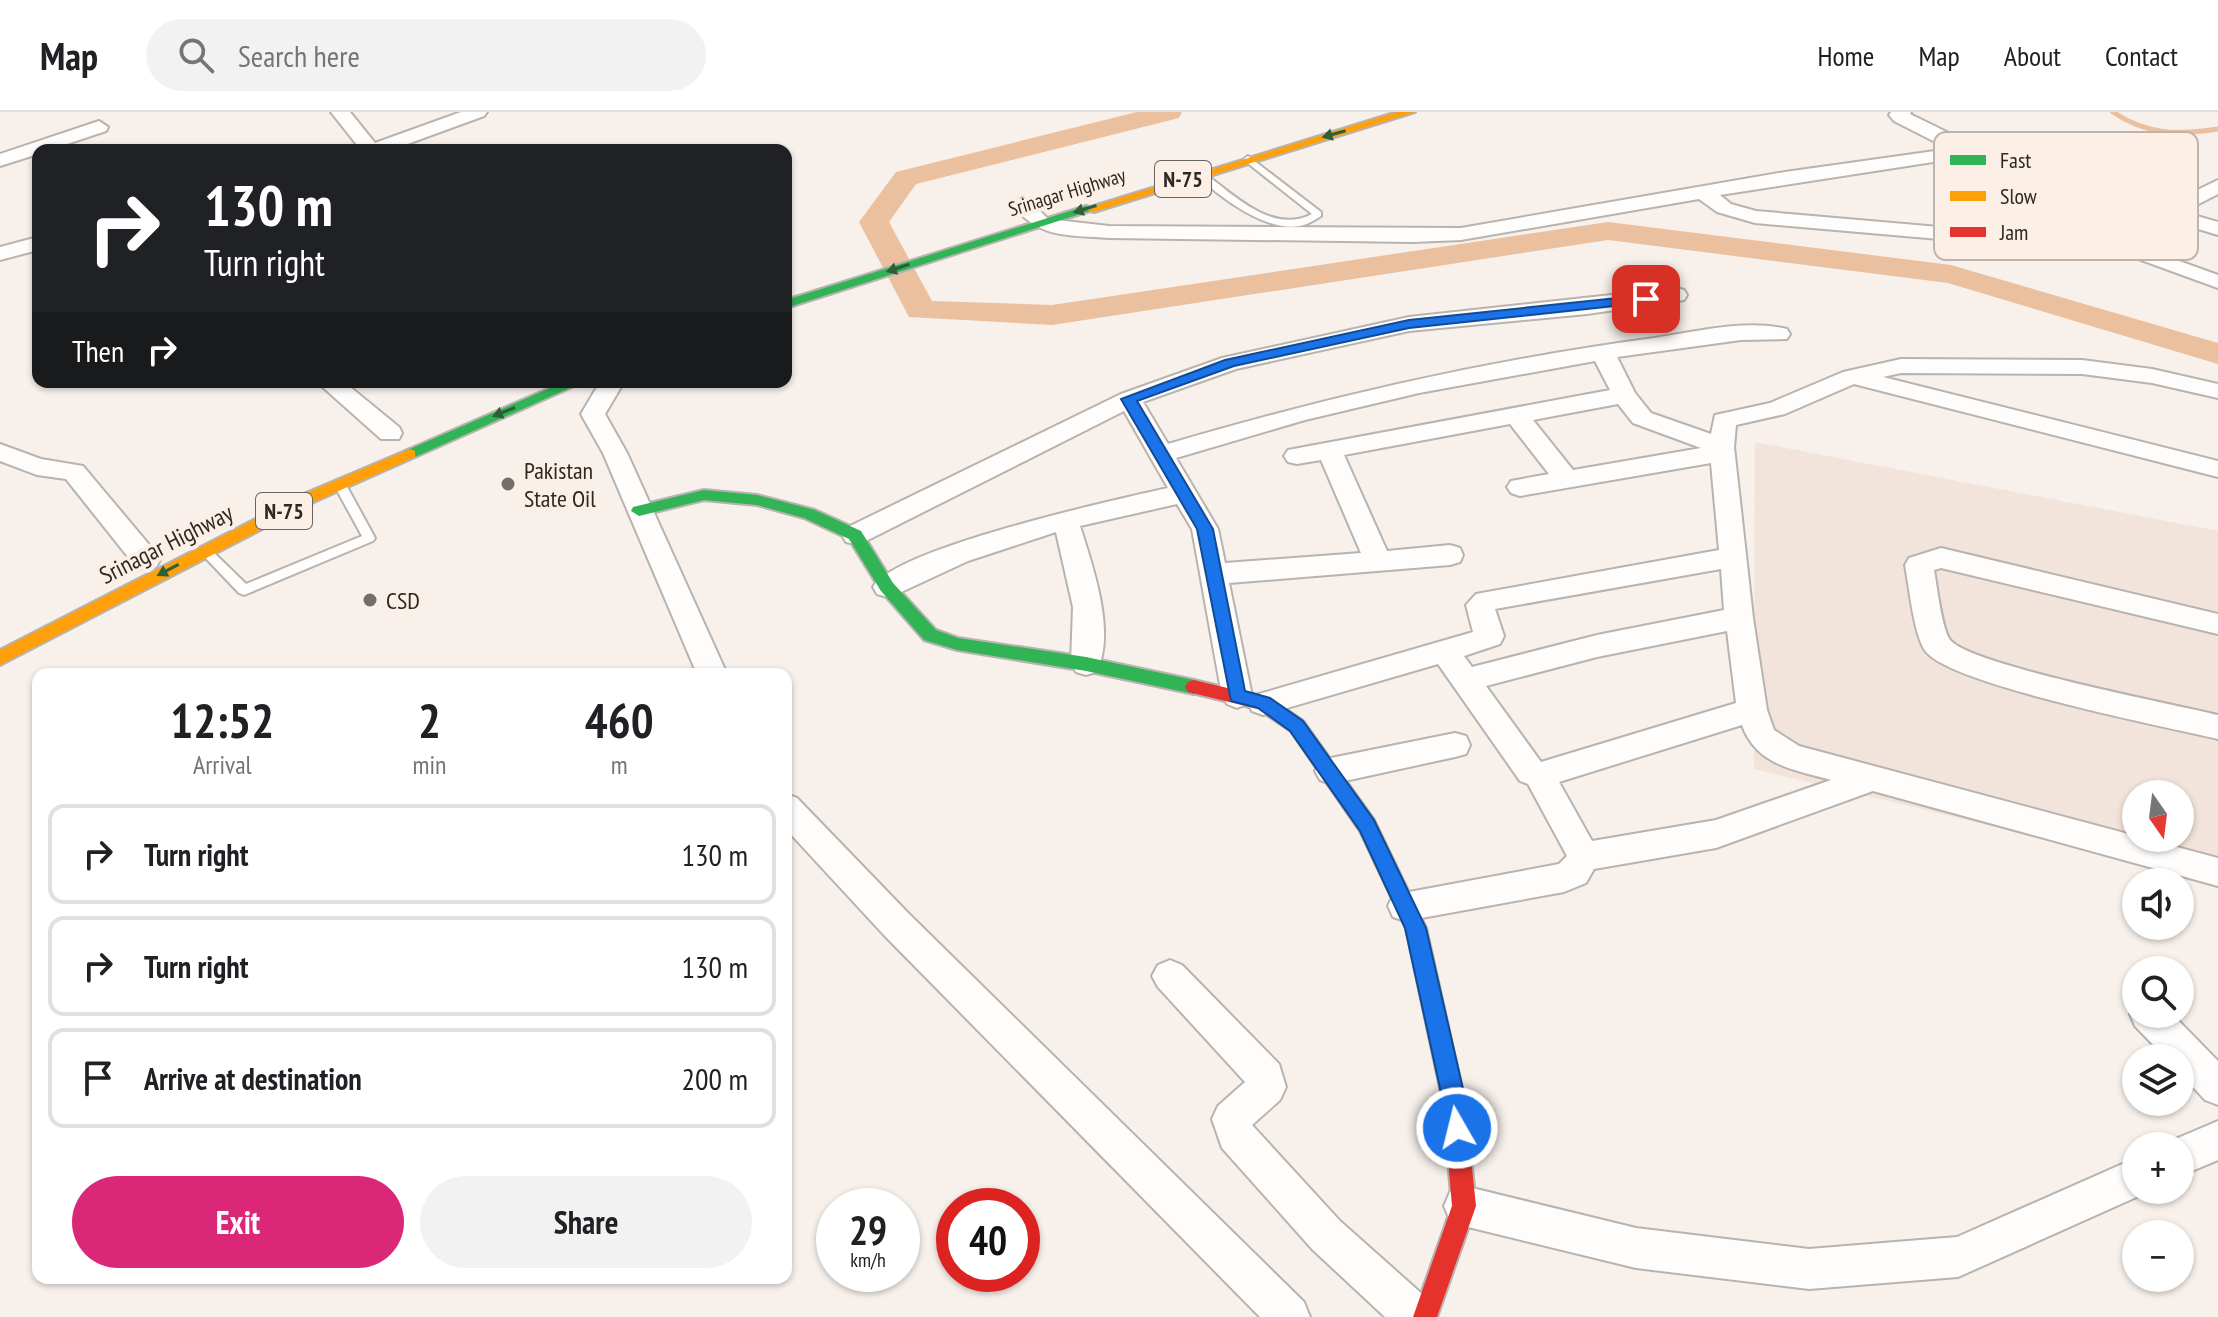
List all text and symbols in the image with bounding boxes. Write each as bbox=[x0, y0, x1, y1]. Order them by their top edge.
search box bbox=[146, 19, 706, 91]
text: Map bbox=[40, 31, 98, 80]
icon: search bbox=[174, 33, 218, 77]
text: Search here bbox=[238, 36, 360, 75]
text: Home bbox=[1818, 37, 1874, 74]
text: Map bbox=[1918, 37, 1960, 74]
text: About bbox=[2004, 37, 2061, 74]
text: Contact bbox=[2105, 37, 2178, 74]
one-way arrow bbox=[1322, 128, 1346, 141]
legend bbox=[1934, 132, 2198, 260]
text: Fast bbox=[2000, 146, 2031, 174]
road number: N-75 bbox=[1155, 161, 1211, 197]
street label: Srinagar Highway bbox=[1005, 162, 1129, 222]
text: 130 m bbox=[204, 169, 333, 241]
icon: right bbox=[72, 176, 176, 280]
text: Slow bbox=[2000, 182, 2037, 210]
one-way arrow bbox=[1073, 203, 1097, 216]
text: Jam bbox=[1999, 218, 2028, 246]
text: Turn right bbox=[204, 239, 325, 286]
one-way arrow bbox=[885, 263, 909, 275]
pin bbox=[1612, 265, 1680, 333]
icon: arrive bbox=[1624, 277, 1668, 321]
icon: right bbox=[140, 328, 184, 372]
text: Then bbox=[72, 331, 124, 370]
one-way arrow bbox=[492, 405, 516, 418]
place label: Pakistan State Oil bbox=[524, 455, 596, 514]
marker: Pakistan State Oil bbox=[499, 475, 517, 493]
road number: N-75 bbox=[256, 493, 312, 529]
street label: Srinagar Highway bbox=[94, 497, 238, 591]
one-way arrow bbox=[156, 564, 179, 577]
place label: CSD bbox=[386, 585, 420, 616]
marker: CSD bbox=[361, 591, 379, 609]
text: 12:52 bbox=[170, 689, 274, 751]
text: 2 bbox=[418, 689, 441, 751]
text: 460 bbox=[585, 689, 654, 751]
text: Arrival bbox=[193, 748, 252, 781]
text: min bbox=[412, 748, 446, 781]
text: m bbox=[611, 748, 628, 781]
north arrow bbox=[2122, 780, 2194, 852]
map controls bbox=[2122, 780, 2194, 1292]
icon: right bbox=[76, 832, 120, 876]
text: Turn right bbox=[144, 835, 248, 874]
text: 130 m bbox=[682, 835, 748, 874]
button: sound bbox=[2122, 868, 2194, 940]
icon: right bbox=[76, 944, 120, 988]
text: Turn right bbox=[144, 947, 248, 986]
text: 130 m bbox=[682, 947, 748, 986]
button: search bbox=[2122, 956, 2194, 1028]
button: layers bbox=[2122, 1044, 2194, 1116]
icon: arrive bbox=[76, 1056, 120, 1100]
text: Arrive at destination bbox=[144, 1059, 362, 1098]
text: 200 m bbox=[682, 1059, 748, 1098]
position arrow bbox=[1415, 1086, 1499, 1170]
button: + bbox=[2122, 1132, 2194, 1204]
button: Exit bbox=[72, 1176, 404, 1268]
button: Share bbox=[420, 1176, 752, 1268]
speed limit sign: 40 bbox=[936, 1188, 1040, 1292]
text: 29 bbox=[849, 1204, 887, 1256]
button: − bbox=[2122, 1220, 2194, 1292]
text: km/h bbox=[850, 1247, 886, 1273]

